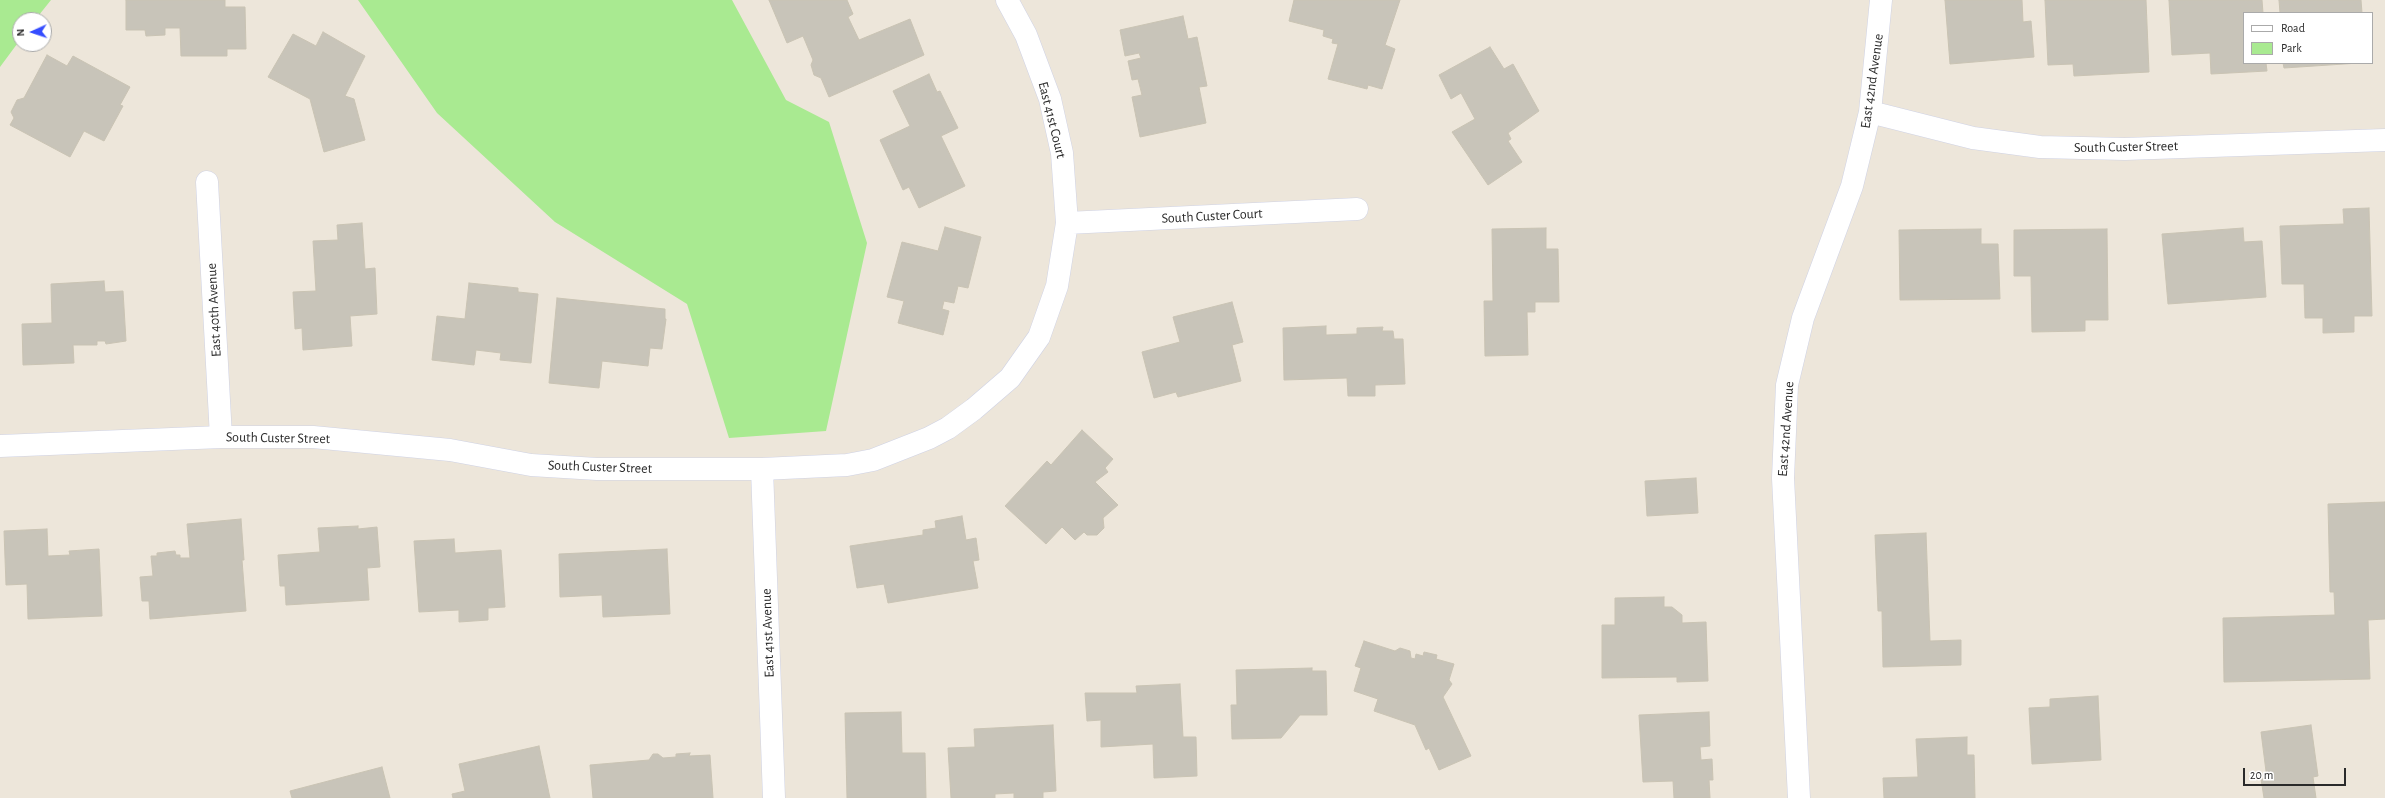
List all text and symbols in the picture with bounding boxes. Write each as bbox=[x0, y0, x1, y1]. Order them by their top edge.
north arrow bbox=[12, 12, 52, 52]
legend bbox=[2243, 12, 2373, 64]
text: Road bbox=[2281, 22, 2305, 34]
text: N bbox=[15, 28, 26, 37]
street label: East 42nd Avenue bbox=[1857, 33, 1887, 129]
text: Park bbox=[2281, 42, 2302, 54]
street label: East 41st Court bbox=[1034, 80, 1070, 160]
street label: South Custer Street bbox=[2074, 138, 2178, 156]
street label: South Custer Court bbox=[1161, 205, 1263, 227]
street label: East 40th Avenue bbox=[203, 263, 225, 357]
street label: East 42nd Avenue bbox=[1774, 381, 1798, 477]
street label: South Custer Street bbox=[226, 429, 330, 447]
street label: South Custer Street bbox=[548, 457, 652, 477]
street label: East 41st Avenue bbox=[758, 588, 778, 678]
scale bar bbox=[2245, 760, 2348, 786]
text: 20 m bbox=[2250, 769, 2273, 781]

